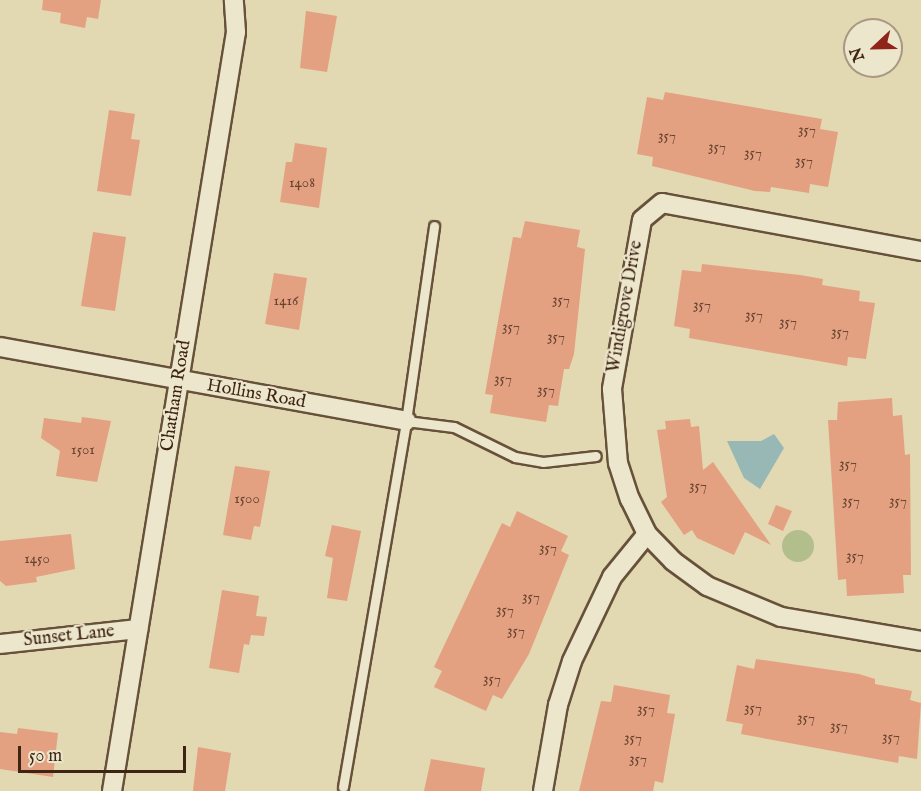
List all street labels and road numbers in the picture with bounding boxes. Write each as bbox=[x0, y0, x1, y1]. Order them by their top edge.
street label: Windigrove Drive bbox=[604, 239, 648, 375]
street label: Chatham Road bbox=[158, 339, 196, 453]
street label: Hollins Road bbox=[205, 376, 307, 414]
street label: Sunset Lane bbox=[22, 621, 116, 653]

